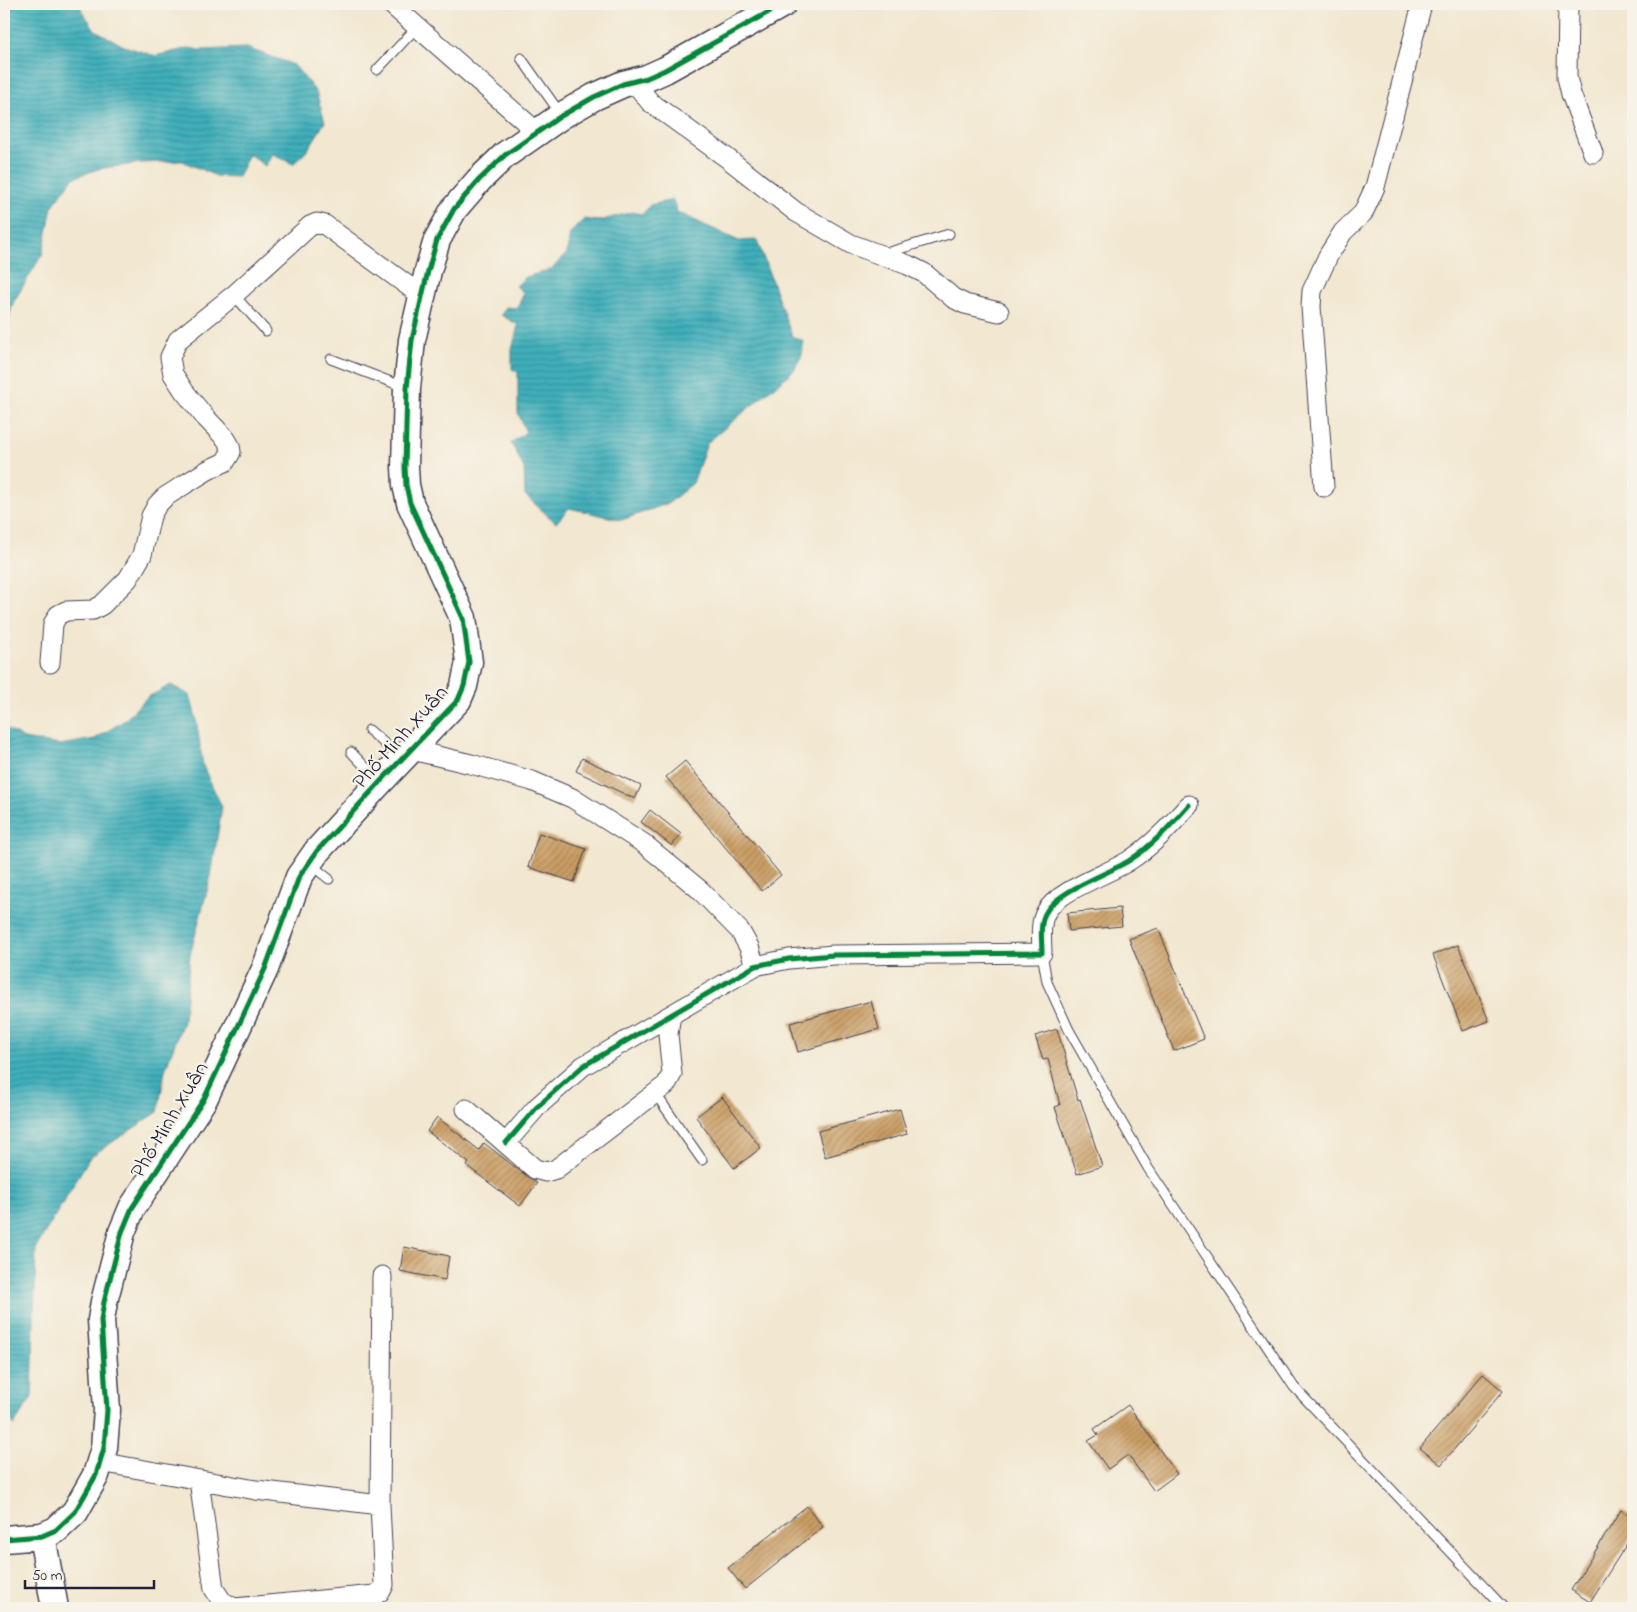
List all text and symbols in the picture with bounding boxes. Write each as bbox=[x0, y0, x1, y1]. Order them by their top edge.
street label: Phố Minh Xuân bbox=[346, 679, 457, 797]
street label: Phố Minh Xuân bbox=[123, 1056, 218, 1185]
scale bar bbox=[25, 1557, 154, 1589]
text: 50 m bbox=[32, 1565, 63, 1587]

